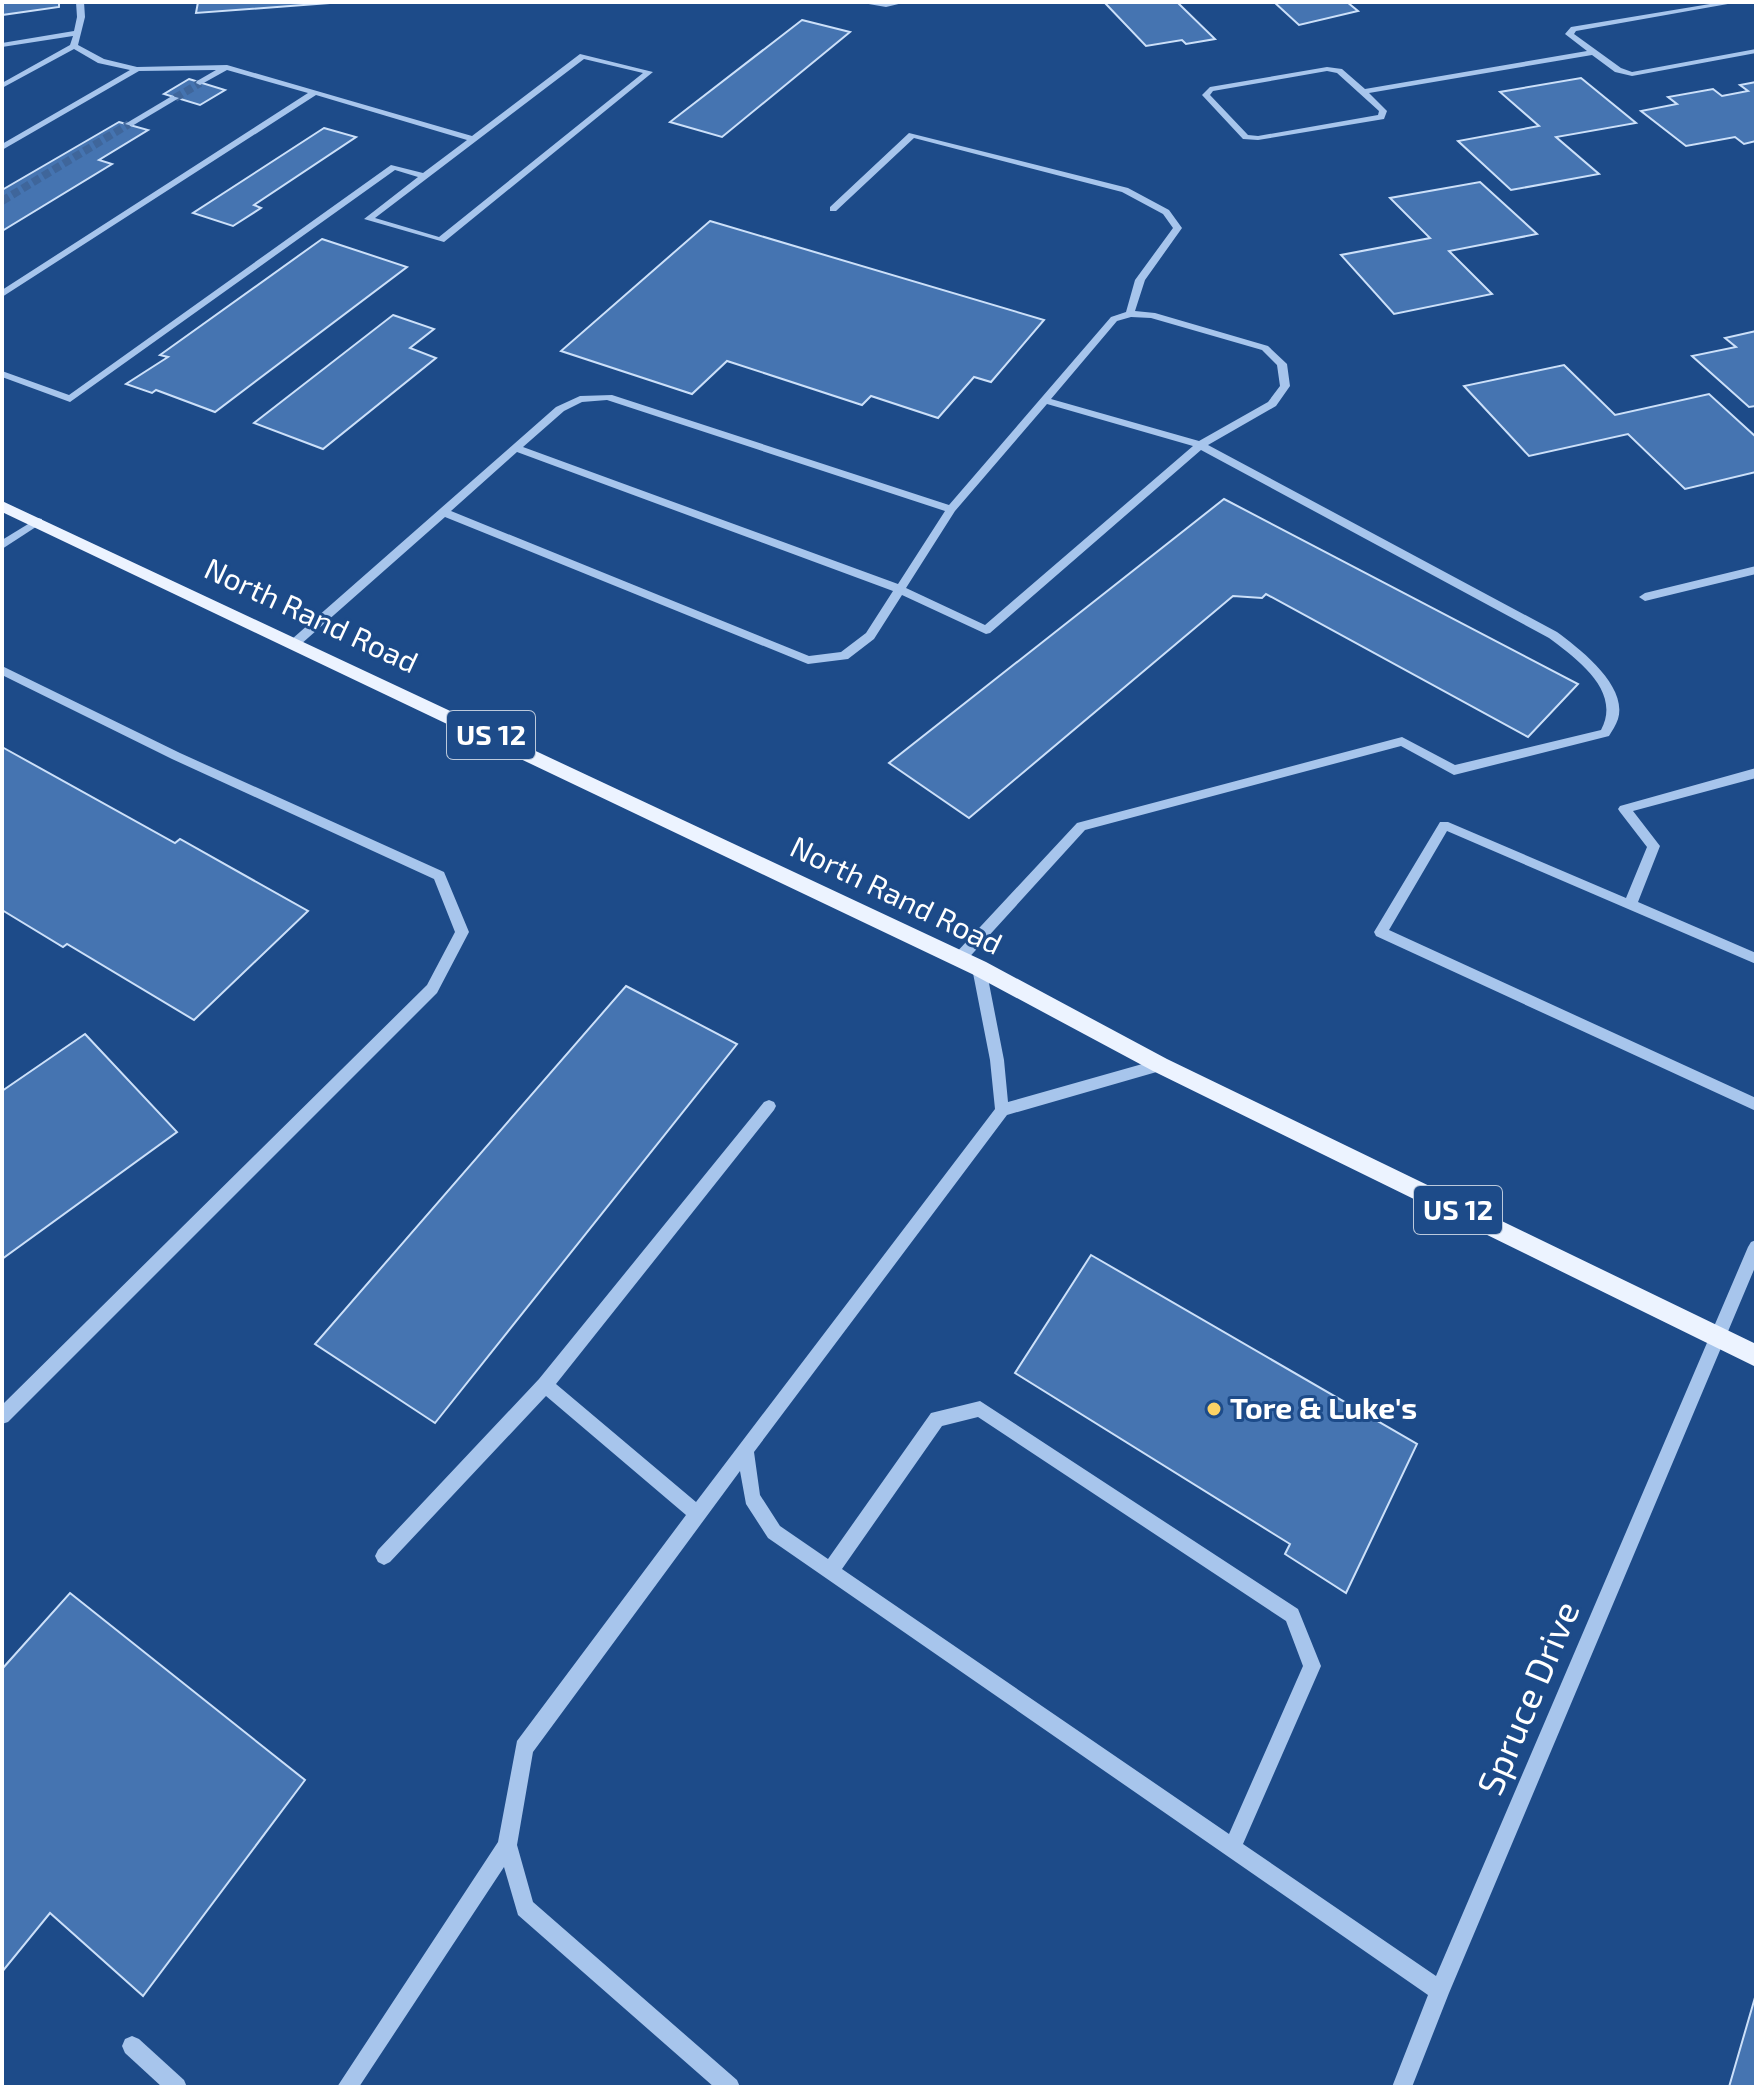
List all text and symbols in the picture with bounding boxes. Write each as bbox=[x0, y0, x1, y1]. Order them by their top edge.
street label: North Rand Road bbox=[199, 549, 424, 679]
road number: US 12 bbox=[447, 711, 535, 759]
street label: North Rand Road bbox=[785, 827, 1009, 961]
road number: US 12 bbox=[1414, 1186, 1502, 1234]
place label: Tore & Luke's bbox=[1230, 1389, 1417, 1425]
marker: Tore & Luke's bbox=[1205, 1400, 1223, 1418]
street label: Spruce Drive bbox=[1467, 1594, 1587, 1801]

